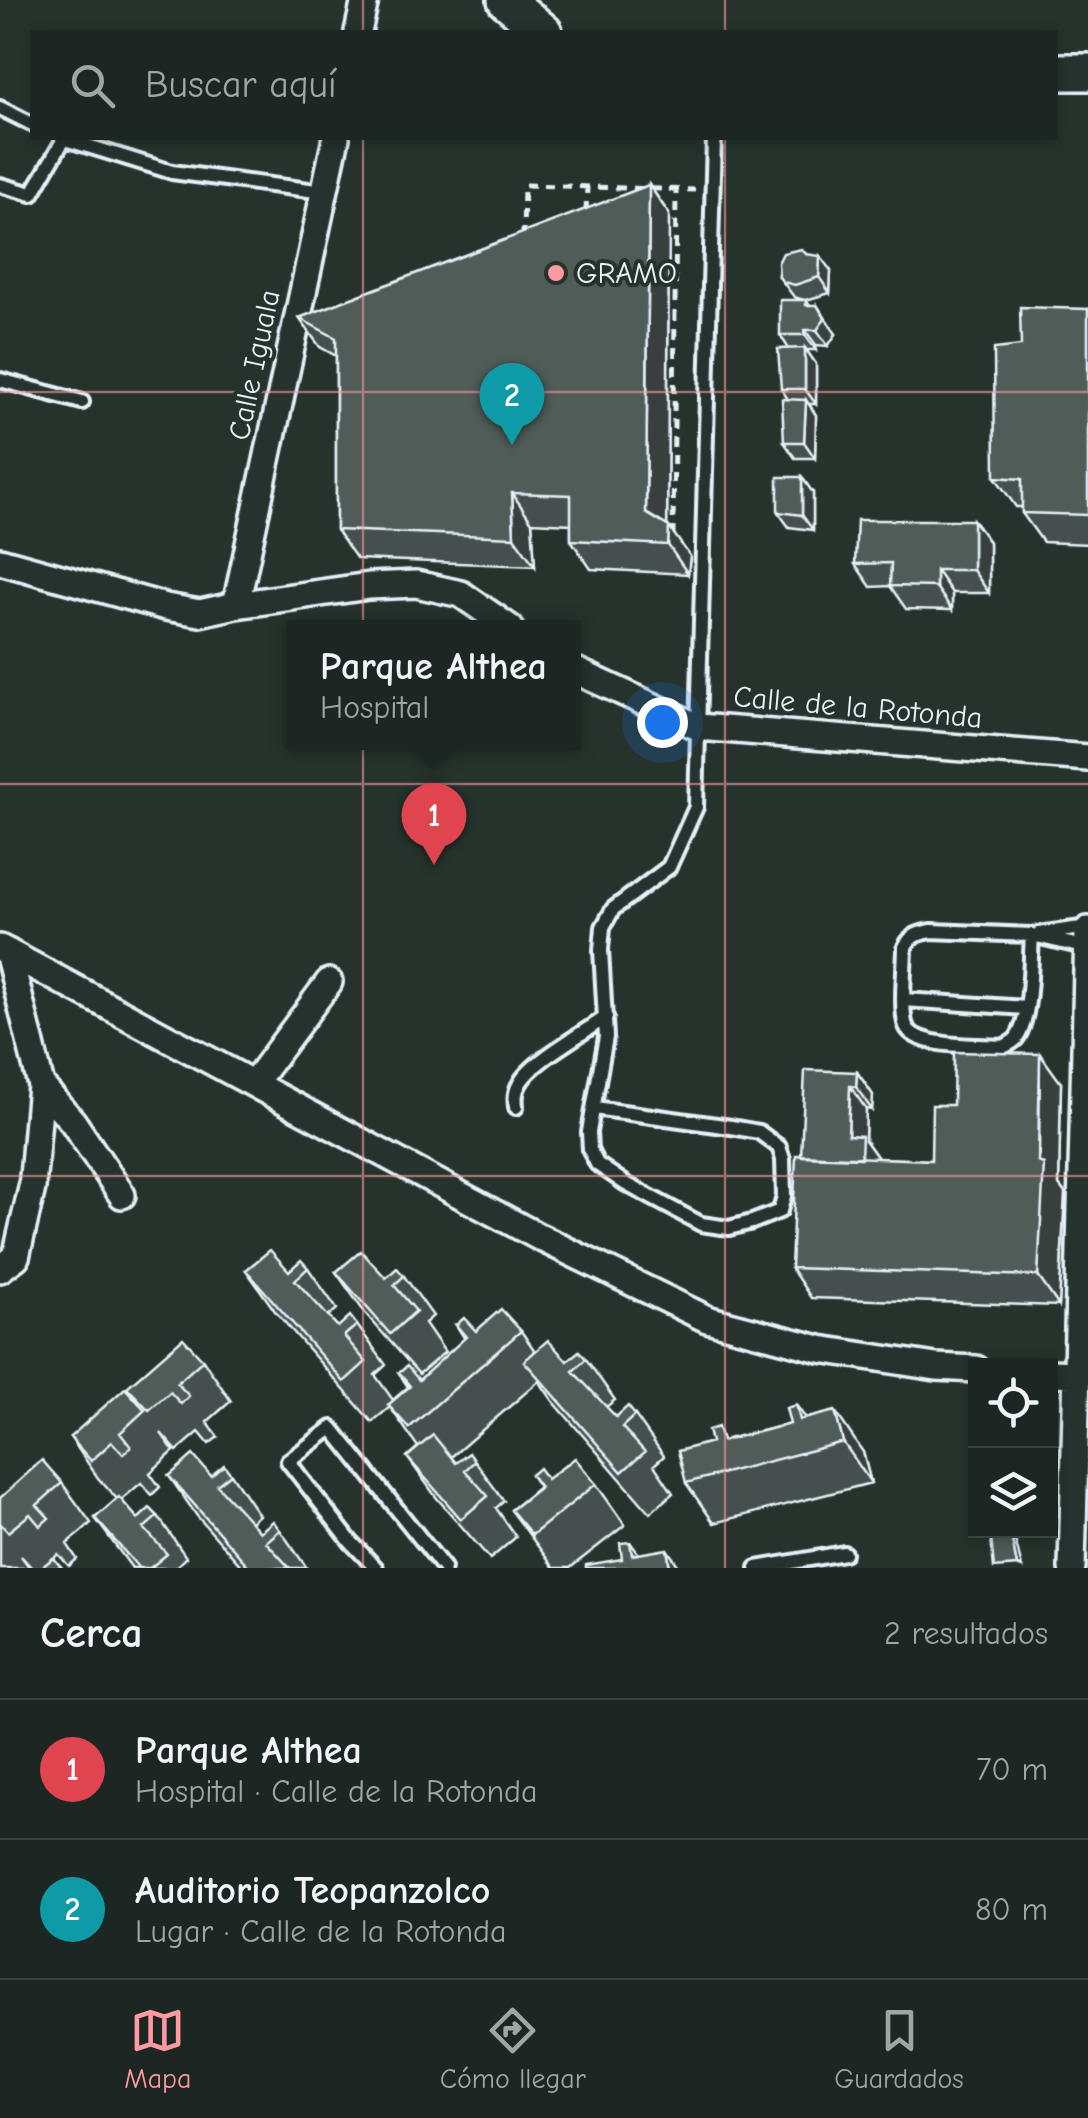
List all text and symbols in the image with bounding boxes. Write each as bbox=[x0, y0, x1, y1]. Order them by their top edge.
search box bbox=[30, 30, 1058, 140]
icon: search bbox=[65, 58, 120, 113]
text: Buscar aquí bbox=[145, 63, 337, 107]
place label: GRAMO bbox=[576, 256, 677, 291]
marker: GRAMO bbox=[545, 262, 567, 284]
street label: Calle Iguala bbox=[222, 287, 287, 443]
pin: 2 bbox=[480, 362, 544, 445]
popup bbox=[286, 620, 581, 750]
text: Parque Althea bbox=[320, 645, 547, 689]
street label: Calle de la Rotonda bbox=[732, 679, 984, 736]
text: Hospital bbox=[320, 689, 429, 726]
your location bbox=[637, 697, 688, 748]
pin: 1 bbox=[402, 782, 466, 865]
map controls bbox=[968, 1358, 1058, 1538]
button: locate bbox=[968, 1358, 1058, 1448]
button: layers bbox=[968, 1448, 1058, 1538]
text: Cerca bbox=[40, 1609, 143, 1658]
text: 2 resultados bbox=[884, 1615, 1048, 1652]
text: Parque Althea bbox=[135, 1729, 362, 1773]
text: 1 bbox=[66, 1751, 79, 1788]
text: 70 m bbox=[976, 1751, 1048, 1788]
text: Hospital · Calle de la Rotonda bbox=[135, 1773, 538, 1810]
text: Auditorio Teopanzolco bbox=[135, 1869, 490, 1913]
text: 2 bbox=[65, 1891, 80, 1928]
text: 80 m bbox=[975, 1891, 1048, 1928]
text: Lugar · Calle de la Rotonda bbox=[135, 1913, 507, 1950]
tab: Mapa bbox=[124, 2003, 191, 2095]
tab: Cómo llegar bbox=[440, 2003, 586, 2095]
tab: Guardados bbox=[834, 2003, 964, 2095]

